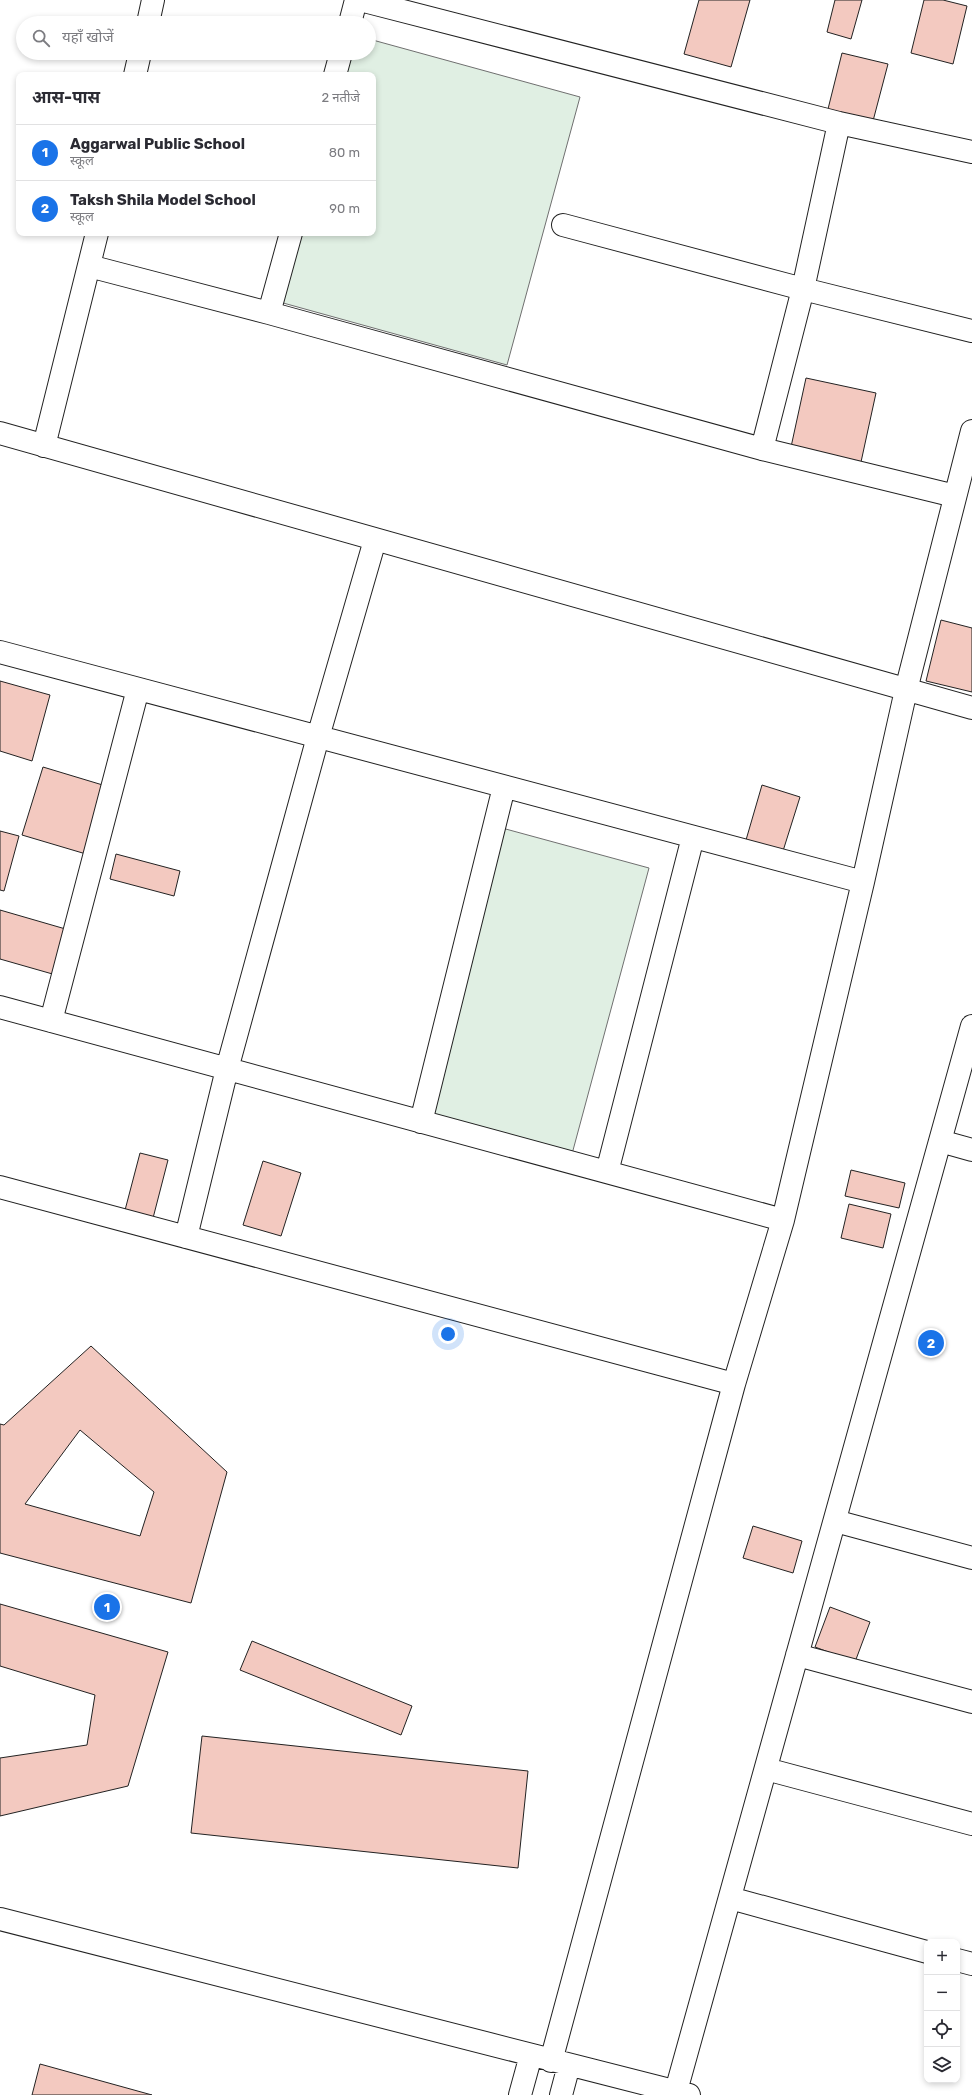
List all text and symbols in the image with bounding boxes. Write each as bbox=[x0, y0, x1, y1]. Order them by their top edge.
search box bbox=[16, 16, 376, 60]
icon: search bbox=[30, 27, 52, 49]
text: यहाँ खोजें bbox=[62, 28, 114, 46]
text: आस-पास bbox=[32, 87, 100, 107]
text: 2 नतीजे bbox=[322, 90, 360, 105]
text: Aggarwal Public School bbox=[70, 135, 245, 153]
text: 1 bbox=[42, 145, 48, 160]
text: 80 m bbox=[329, 145, 360, 160]
text: स्कूल bbox=[70, 153, 94, 168]
text: Taksh Shila Model School bbox=[70, 191, 256, 209]
text: 2 bbox=[41, 201, 49, 216]
text: 90 m bbox=[329, 201, 360, 216]
text: स्कूल bbox=[70, 209, 94, 224]
your location bbox=[438, 1324, 458, 1344]
pin: 2 bbox=[918, 1328, 944, 1358]
pin: 1 bbox=[94, 1592, 120, 1622]
map controls bbox=[924, 1939, 960, 2083]
button: + bbox=[924, 1939, 960, 1975]
button: − bbox=[924, 1975, 960, 2011]
button: locate bbox=[924, 2011, 960, 2047]
button: layers bbox=[924, 2047, 960, 2083]

